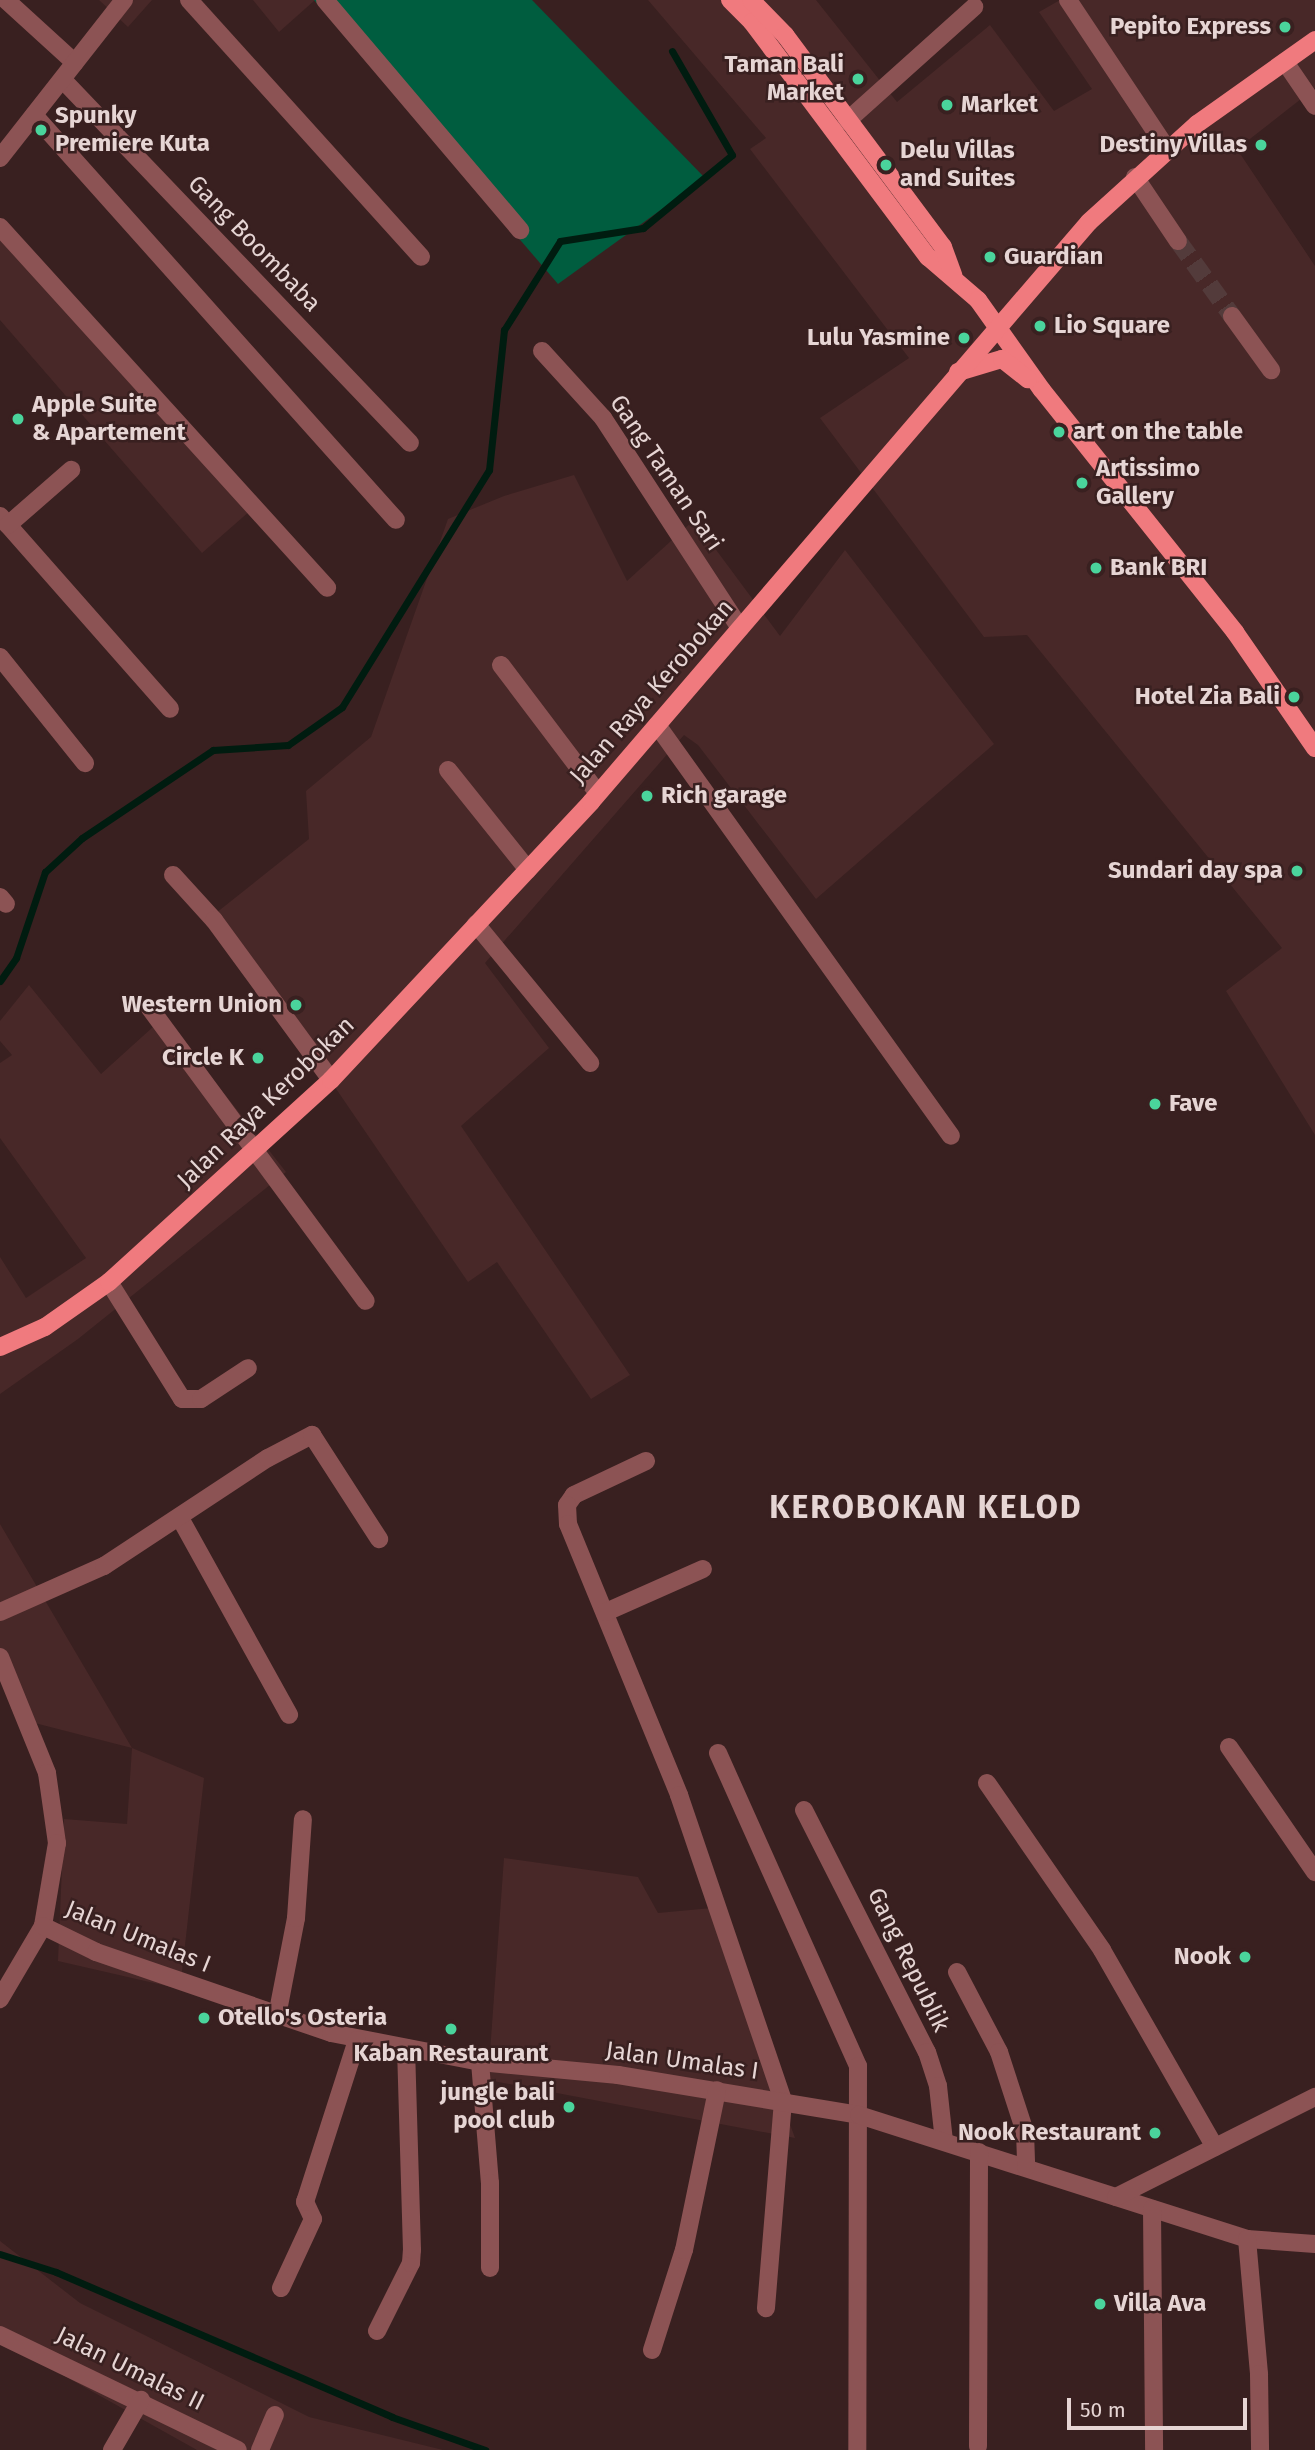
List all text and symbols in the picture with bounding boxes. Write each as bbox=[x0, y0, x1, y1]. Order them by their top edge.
place label: Pepito Express bbox=[1110, 13, 1271, 41]
marker: Pepito Express bbox=[1277, 19, 1293, 35]
place label: Taman Bali Market bbox=[725, 51, 844, 107]
marker: Taman Bali Market bbox=[850, 71, 866, 87]
place label: Market bbox=[961, 91, 1038, 119]
marker: Market bbox=[939, 97, 955, 113]
place label: Spunky Premiere Kuta bbox=[55, 102, 210, 158]
marker: Spunky Premiere Kuta bbox=[33, 122, 49, 138]
place label: Destiny Villas bbox=[1100, 131, 1247, 159]
place label: Delu Villas and Suites bbox=[900, 137, 1015, 193]
marker: Destiny Villas bbox=[1253, 137, 1269, 153]
marker: Delu Villas and Suites bbox=[878, 157, 894, 173]
street label: Gang Boombaba bbox=[182, 170, 326, 318]
place label: Guardian bbox=[1004, 243, 1103, 271]
marker: Guardian bbox=[982, 249, 998, 265]
place label: Lio Square bbox=[1054, 312, 1170, 340]
marker: Lio Square bbox=[1032, 318, 1048, 334]
place label: Lulu Yasmine bbox=[807, 324, 950, 352]
marker: Lulu Yasmine bbox=[956, 330, 972, 346]
street label: Gang Taman Sari bbox=[603, 390, 729, 556]
place label: Apple Suite & Apartement bbox=[32, 391, 186, 447]
marker: Apple Suite & Apartement bbox=[10, 411, 26, 427]
place label: art on the table bbox=[1073, 418, 1243, 446]
marker: art on the table bbox=[1051, 424, 1067, 440]
place label: Artissimo Gallery bbox=[1096, 455, 1200, 511]
marker: Artissimo Gallery bbox=[1074, 475, 1090, 491]
place label: Bank BRI bbox=[1110, 554, 1207, 582]
marker: Bank BRI bbox=[1088, 560, 1104, 576]
street label: Jalan Raya Kerobokan bbox=[564, 594, 740, 790]
place label: Hotel Zia Bali bbox=[1135, 683, 1280, 711]
marker: Hotel Zia Bali bbox=[1286, 689, 1302, 705]
place label: Rich garage bbox=[661, 782, 787, 810]
marker: Rich garage bbox=[639, 788, 655, 804]
place label: Sundari day spa bbox=[1108, 857, 1283, 885]
marker: Sundari day spa bbox=[1289, 863, 1305, 879]
place label: Western Union bbox=[122, 991, 282, 1019]
marker: Western Union bbox=[288, 997, 304, 1013]
street label: Jalan Raya Kerobokan bbox=[171, 1011, 361, 1195]
place label: Circle K bbox=[162, 1044, 244, 1072]
marker: Circle K bbox=[250, 1050, 266, 1066]
place label: Fave bbox=[1169, 1090, 1217, 1118]
marker: Fave bbox=[1147, 1096, 1163, 1112]
district label: KEROBOKAN KELOD bbox=[771, 1488, 1081, 1526]
street label: Gang Republik bbox=[861, 1883, 955, 2037]
street label: Jalan Umalas I bbox=[61, 1895, 215, 1979]
place label: Nook bbox=[1174, 1943, 1231, 1971]
marker: Nook bbox=[1237, 1949, 1253, 1965]
place label: Otello's Osteria bbox=[218, 2004, 387, 2032]
marker: Otello's Osteria bbox=[196, 2010, 212, 2026]
marker: Kaban Restaurant bbox=[443, 2021, 459, 2037]
street label: Jalan Umalas I bbox=[604, 2036, 760, 2086]
place label: Kaban Restaurant bbox=[353, 2040, 549, 2068]
place label: jungle bali pool club bbox=[441, 2079, 555, 2135]
marker: jungle bali pool club bbox=[561, 2099, 577, 2115]
place label: Nook Restaurant bbox=[958, 2119, 1141, 2147]
marker: Nook Restaurant bbox=[1147, 2125, 1163, 2141]
place label: Villa Ava bbox=[1114, 2290, 1207, 2318]
marker: Villa Ava bbox=[1092, 2296, 1108, 2312]
street label: Jalan Umalas II bbox=[51, 2321, 209, 2417]
scale bar bbox=[1070, 2384, 1250, 2428]
text: 50 m bbox=[1080, 2397, 1126, 2423]

